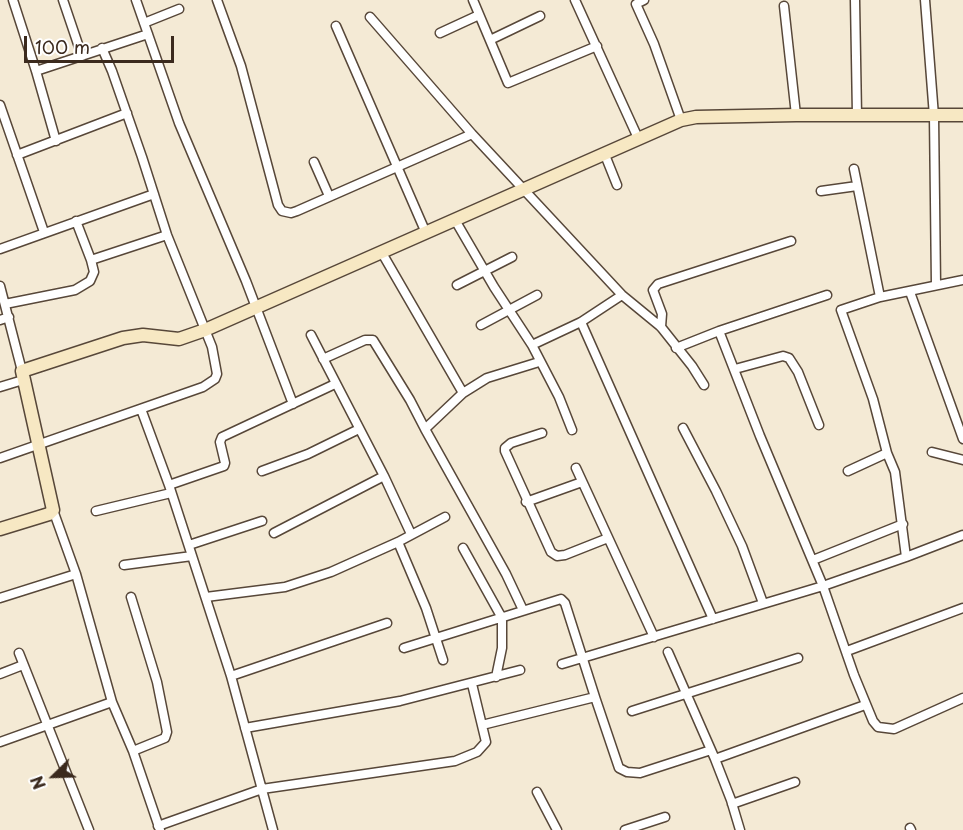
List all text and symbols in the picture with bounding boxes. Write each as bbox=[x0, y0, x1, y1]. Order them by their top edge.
scale bar bbox=[27, 24, 177, 62]
text: 100 m bbox=[35, 33, 90, 60]
north arrow bbox=[24, 746, 84, 806]
text: N bbox=[24, 773, 51, 794]

